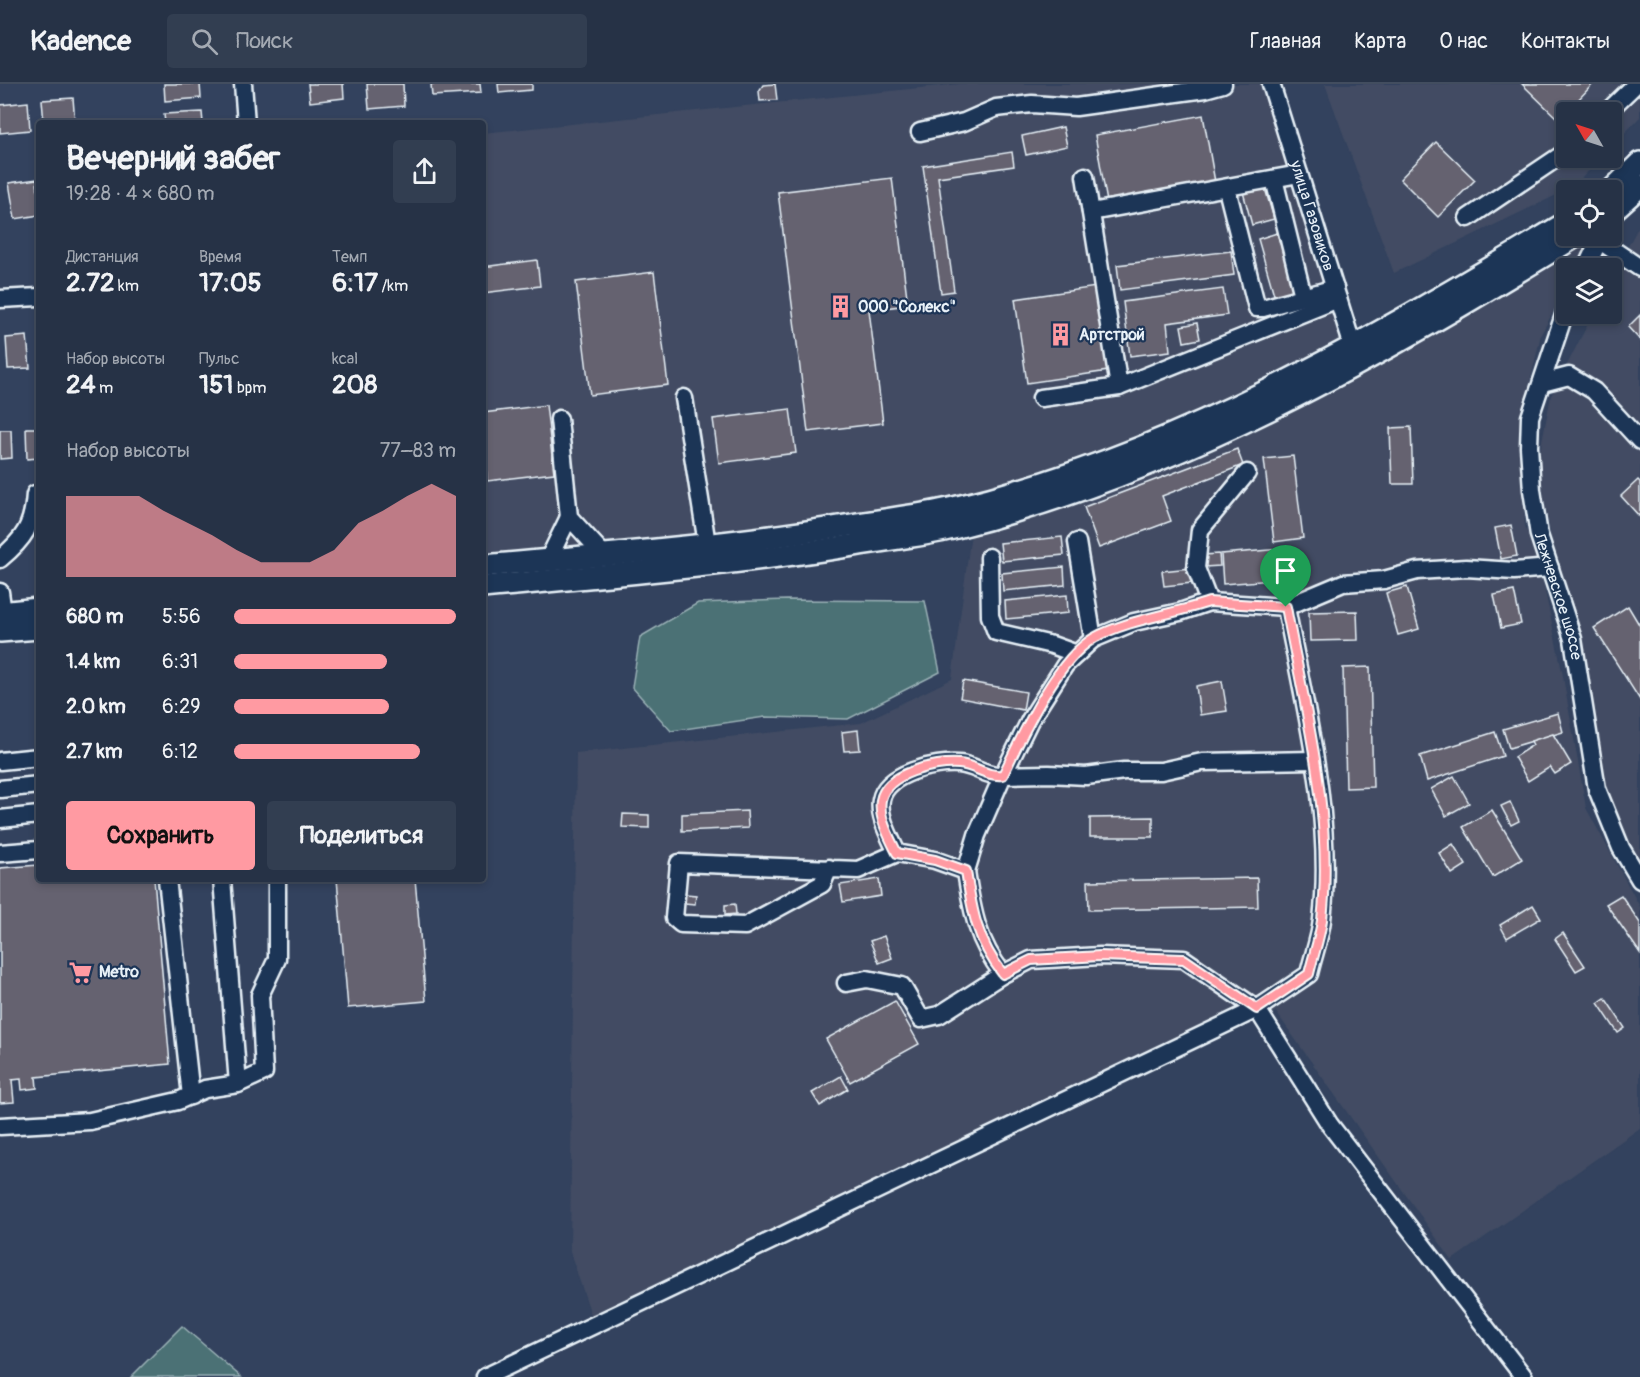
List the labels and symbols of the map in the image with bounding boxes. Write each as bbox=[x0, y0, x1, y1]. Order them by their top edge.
north arrow bbox=[1556, 102, 1622, 168]
street label: улица Газовиков bbox=[1285, 157, 1339, 273]
building icon: ООО "Солекс" bbox=[827, 294, 853, 320]
place label: ООО "Солекс" bbox=[858, 297, 956, 317]
building icon: Артстрой bbox=[1048, 322, 1074, 348]
place label: Артстрой bbox=[1079, 325, 1145, 345]
street label: Лежневское шоссе bbox=[1529, 530, 1586, 661]
pin bbox=[1260, 545, 1311, 607]
supermarket icon: Metro bbox=[68, 959, 94, 985]
place label: Metro bbox=[99, 962, 139, 982]

